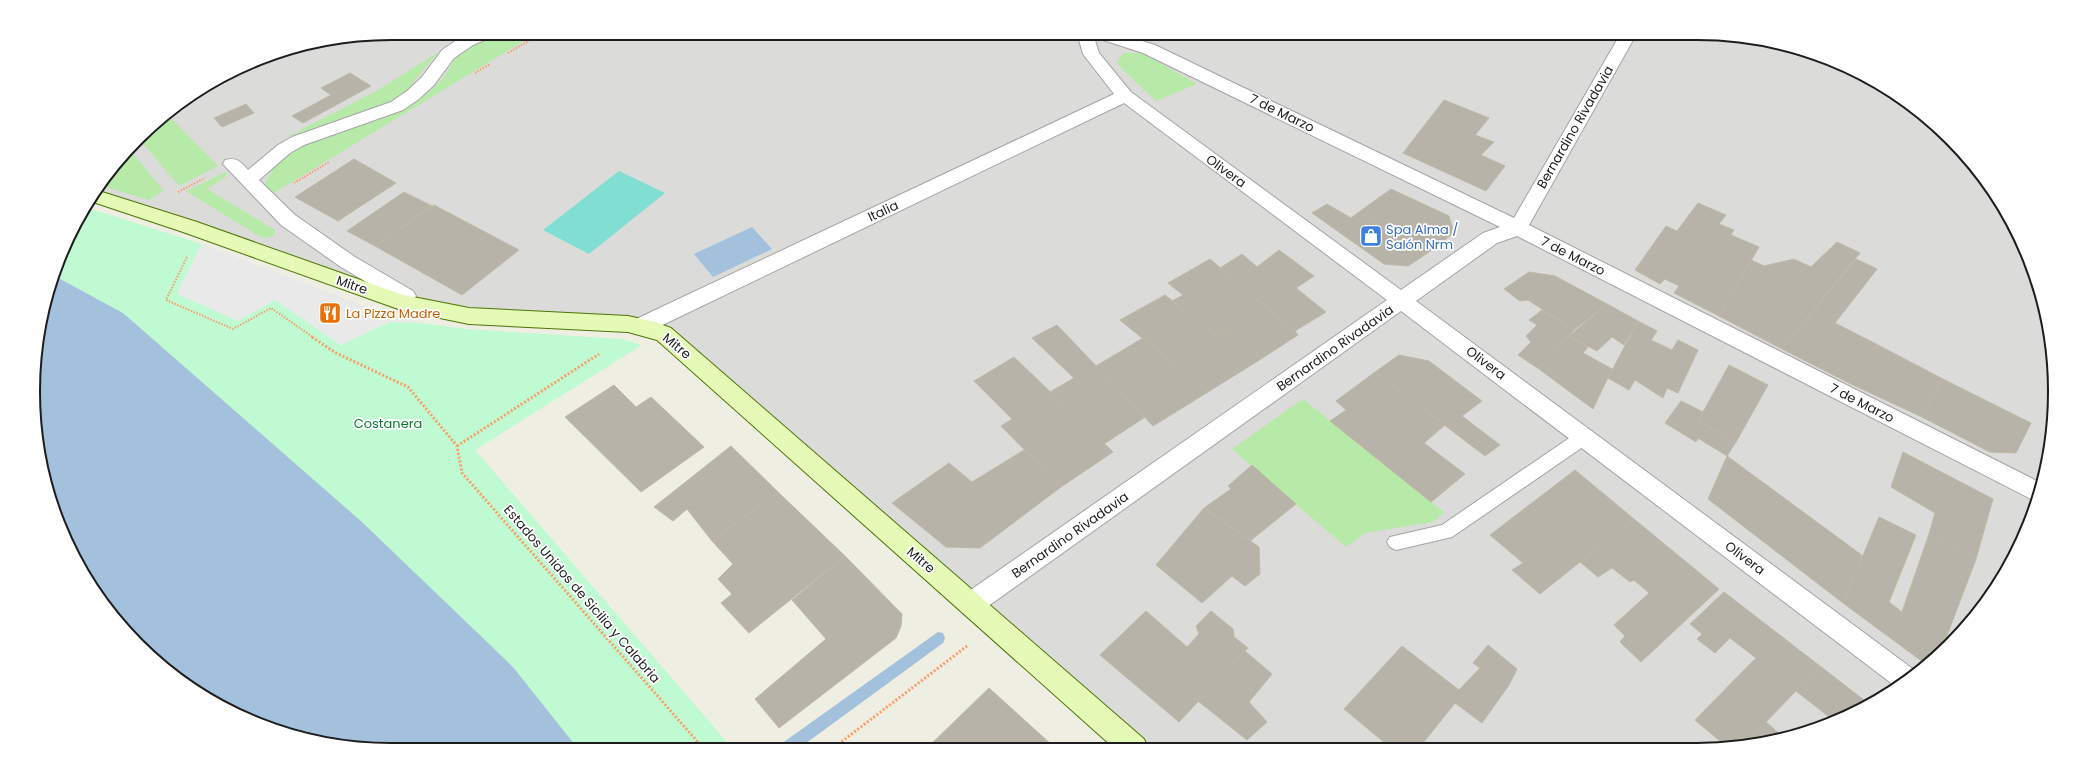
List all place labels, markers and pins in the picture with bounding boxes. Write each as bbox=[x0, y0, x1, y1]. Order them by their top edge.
place label: Spa Alma / Salón Nrm bbox=[1386, 220, 1458, 254]
shop icon: Spa Alma / Salón Nrm bbox=[1358, 223, 1384, 249]
restaurant icon: La Pizza Madre bbox=[317, 300, 343, 326]
place label: La Pizza Madre bbox=[346, 304, 440, 323]

